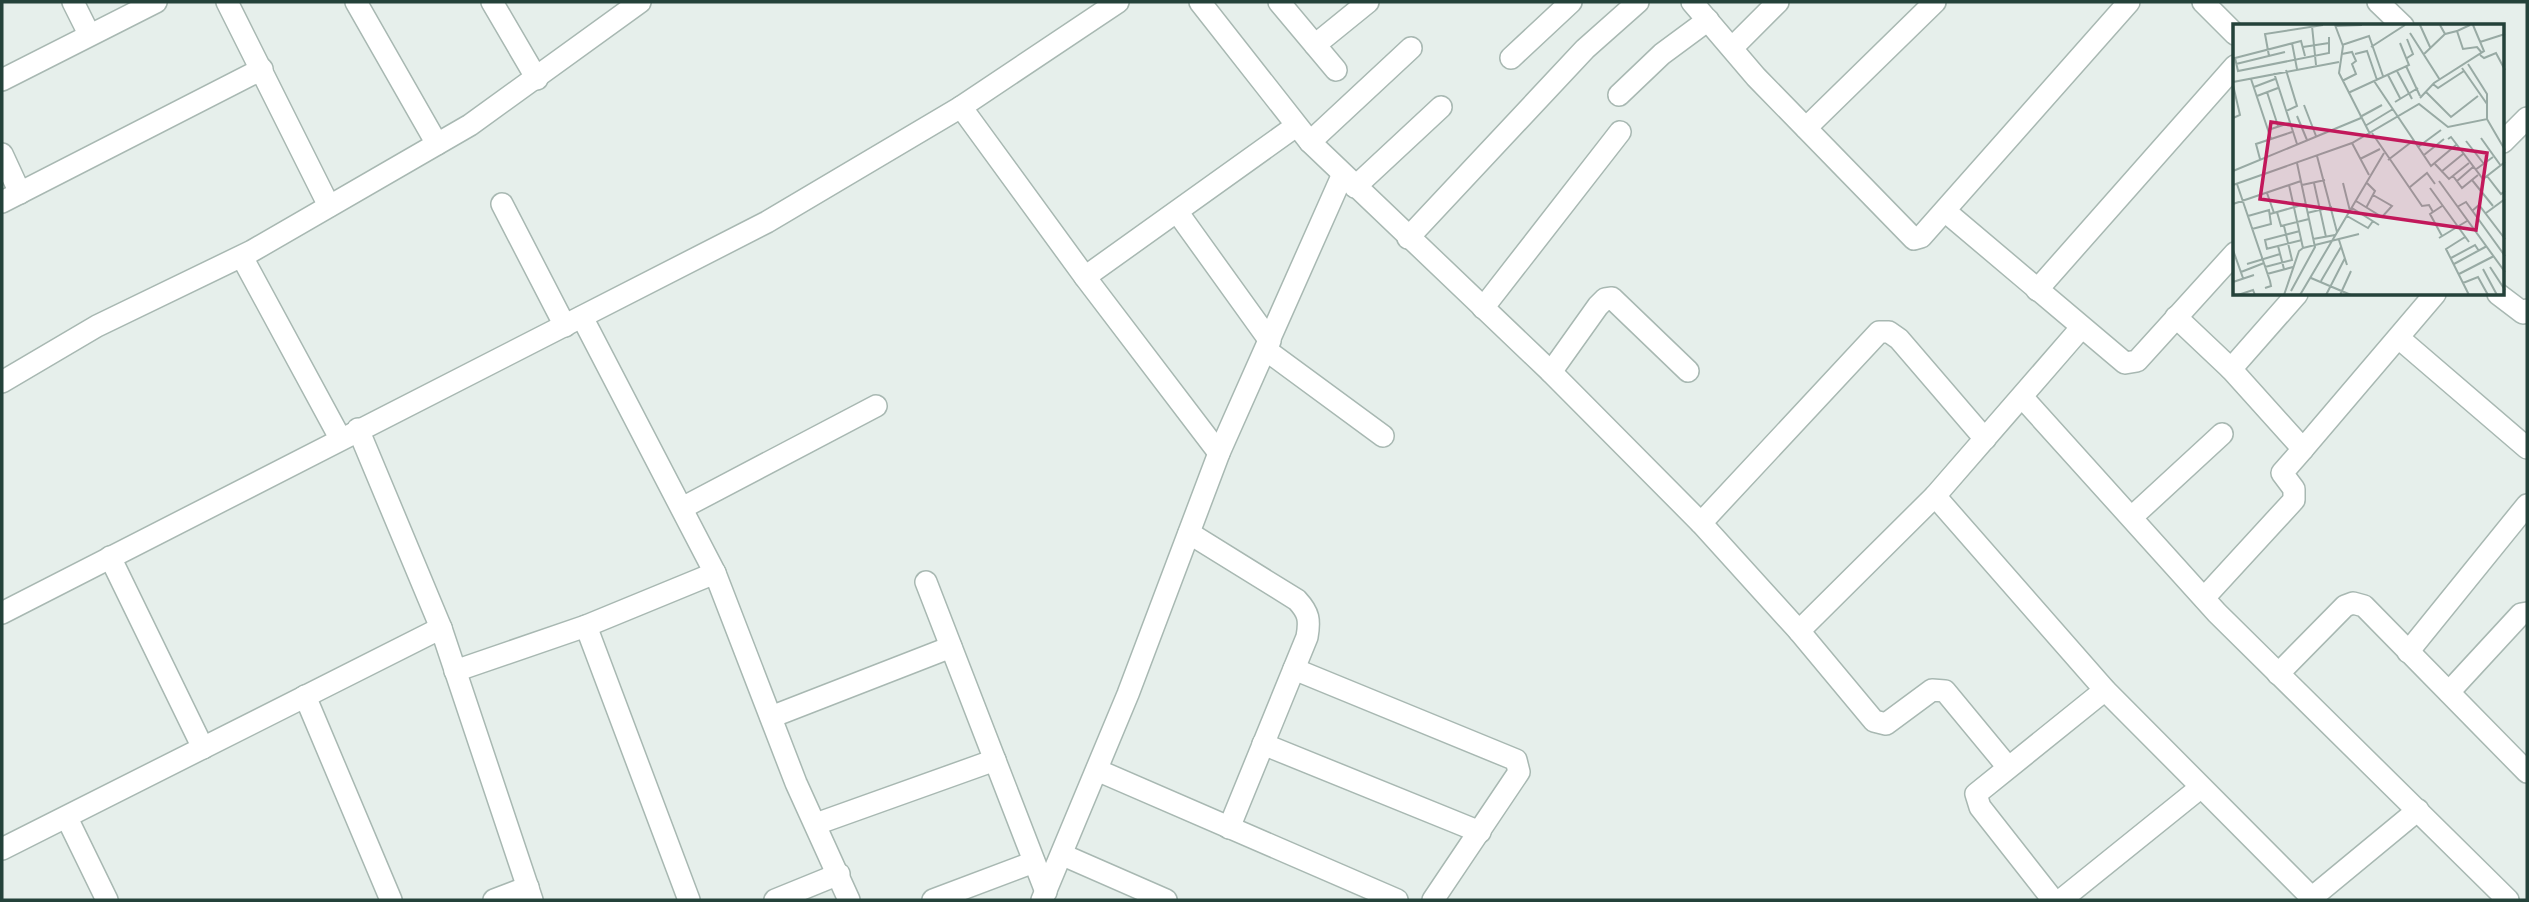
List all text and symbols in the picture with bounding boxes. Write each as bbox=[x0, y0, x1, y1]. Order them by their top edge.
inset map bbox=[2233, 24, 2504, 296]

